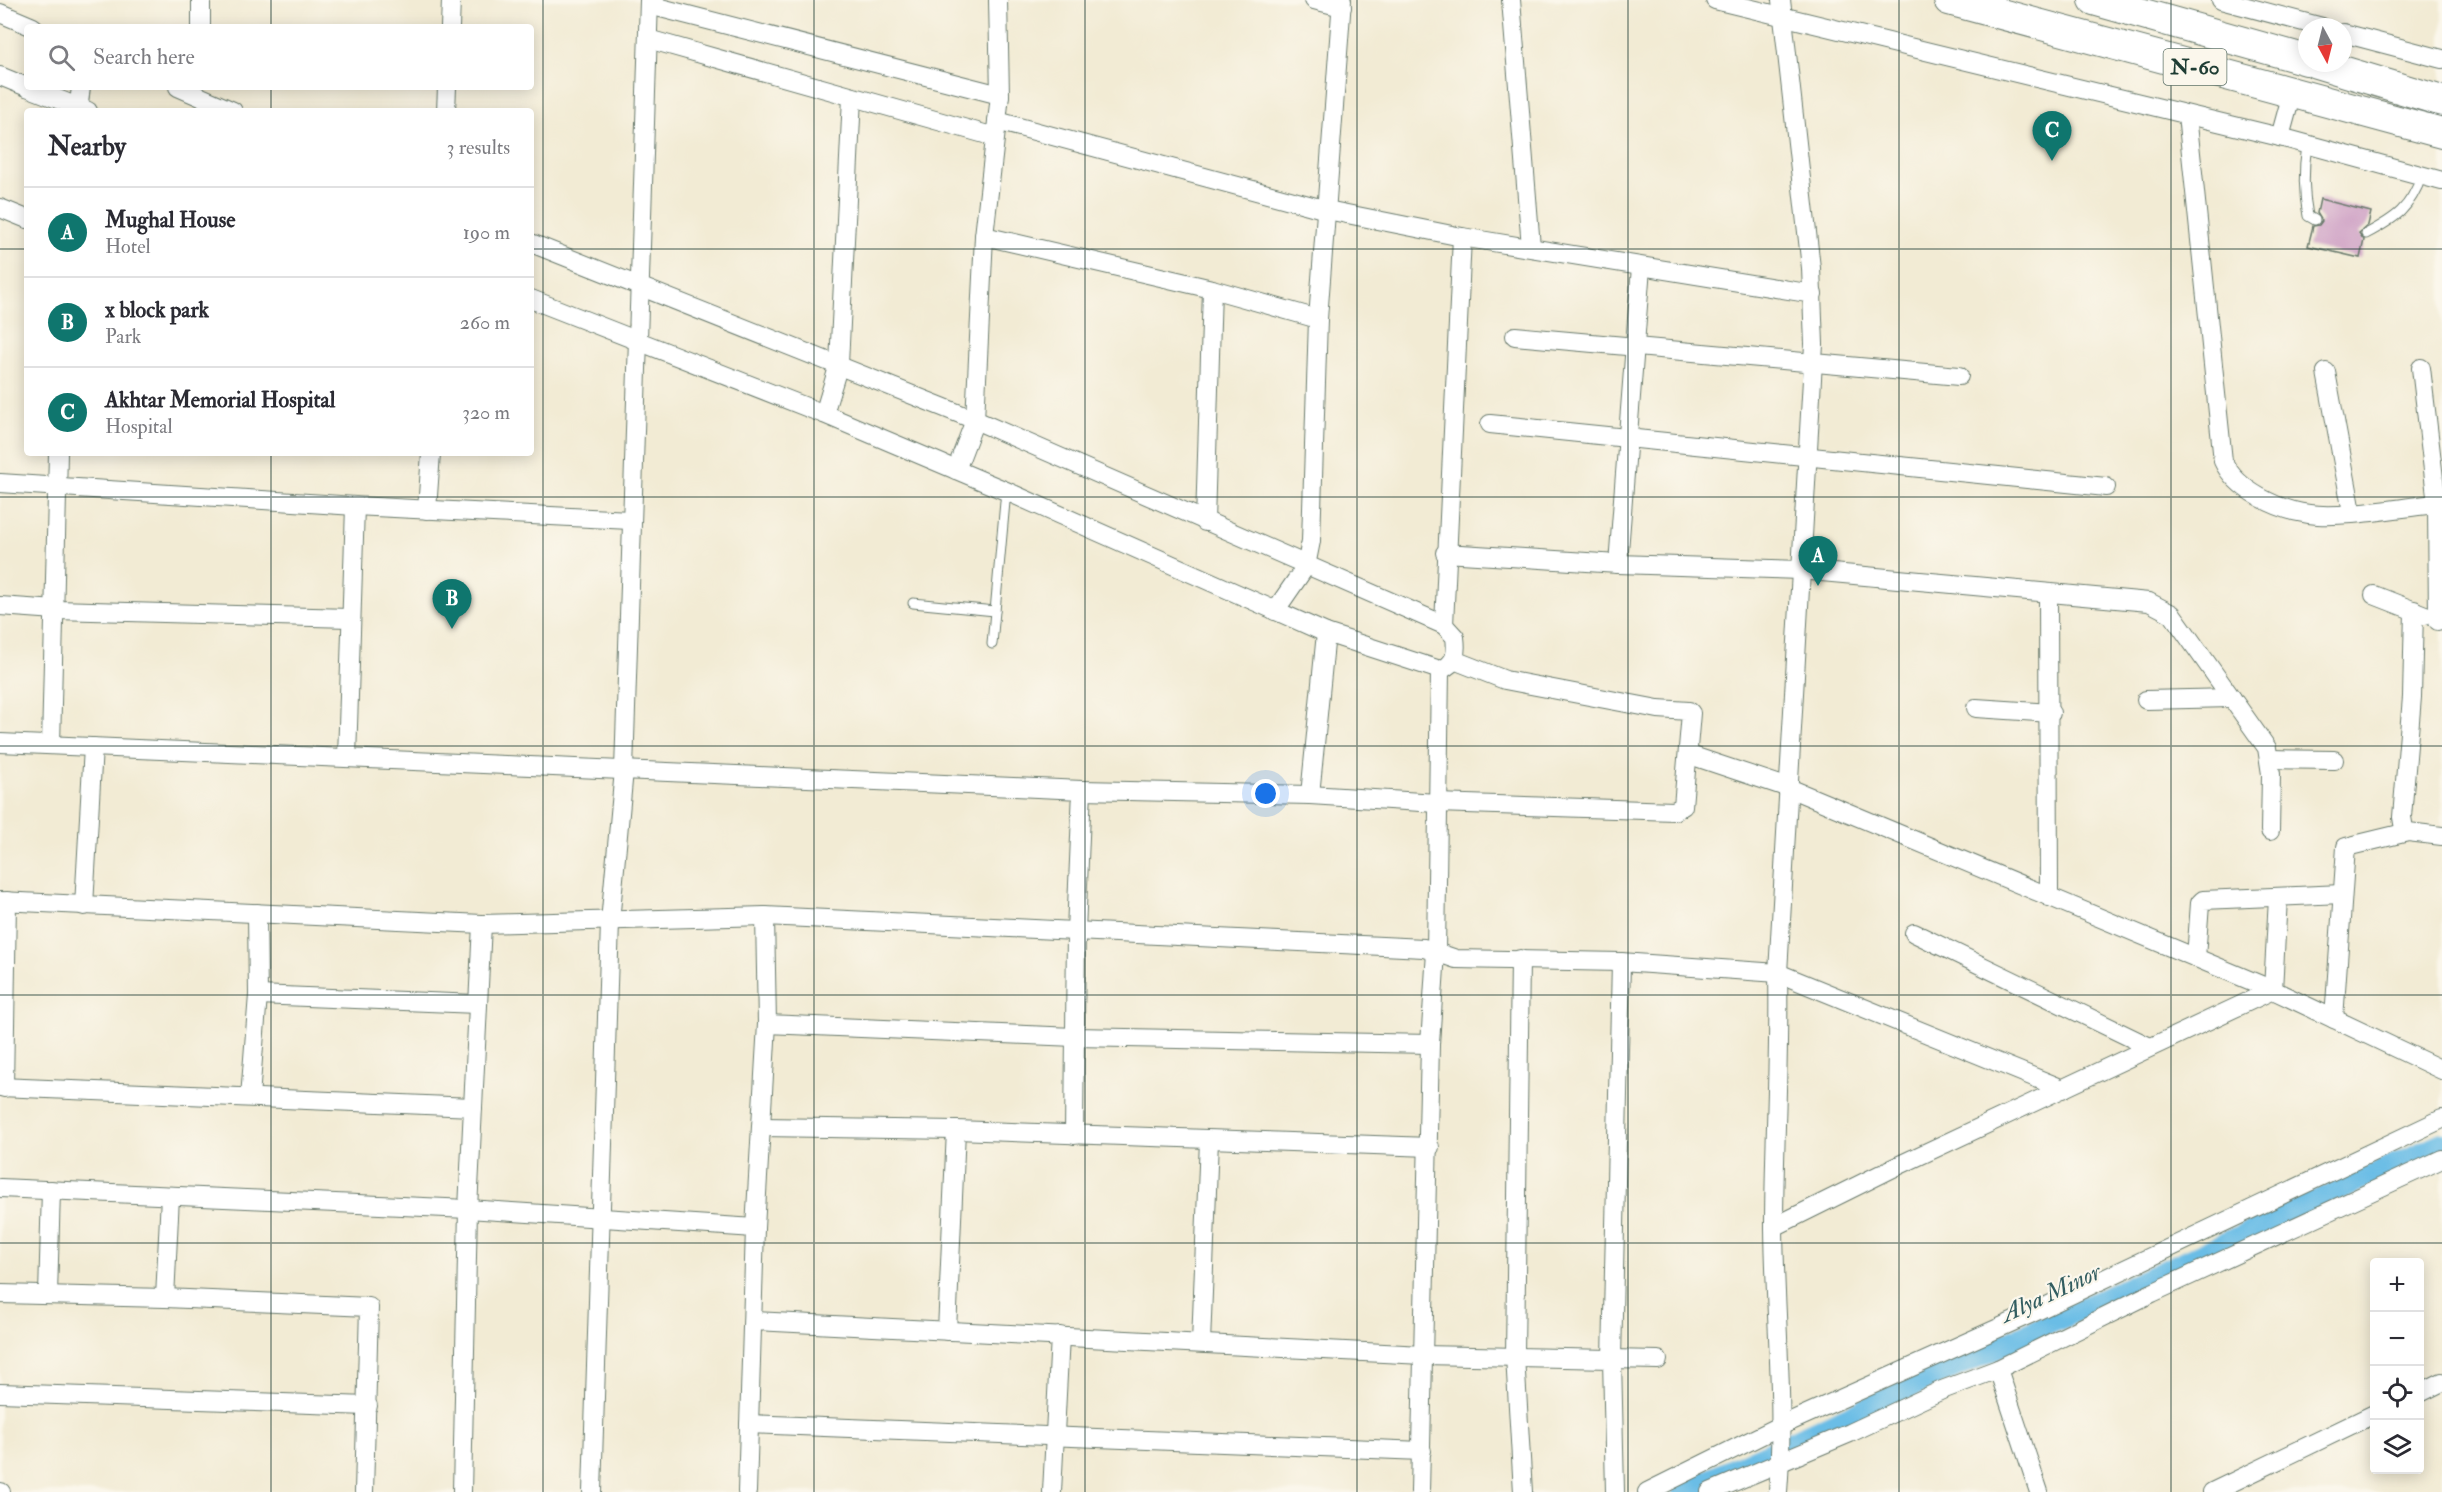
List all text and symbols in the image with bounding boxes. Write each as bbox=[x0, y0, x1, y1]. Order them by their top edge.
north arrow bbox=[2298, 18, 2352, 72]
search box bbox=[24, 24, 534, 90]
icon: search bbox=[45, 41, 78, 74]
text: Search here bbox=[93, 43, 195, 71]
road number: N-60 bbox=[2164, 49, 2226, 85]
pin: C bbox=[2032, 112, 2072, 161]
text: Nearby bbox=[48, 131, 126, 163]
text: 3 results bbox=[447, 135, 510, 160]
text: Mughal House bbox=[105, 206, 235, 234]
text: A bbox=[61, 220, 74, 245]
text: 190 m bbox=[463, 220, 510, 245]
text: Hotel bbox=[105, 234, 151, 259]
text: x block park bbox=[105, 296, 209, 324]
text: B bbox=[61, 310, 74, 335]
text: 260 m bbox=[460, 310, 510, 335]
text: Park bbox=[105, 324, 141, 349]
text: Akhtar Memorial Hospital bbox=[105, 386, 335, 414]
text: C bbox=[60, 400, 75, 425]
text: 320 m bbox=[462, 400, 510, 425]
text: Hospital bbox=[105, 414, 173, 439]
pin: A bbox=[1798, 536, 1838, 586]
pin: B bbox=[432, 580, 472, 629]
your location bbox=[1251, 779, 1280, 808]
water label: Alya Minor bbox=[1993, 1256, 2107, 1331]
map controls bbox=[2370, 1258, 2424, 1474]
button: + bbox=[2370, 1258, 2424, 1312]
button: − bbox=[2370, 1312, 2424, 1366]
button: locate bbox=[2370, 1366, 2424, 1420]
button: layers bbox=[2370, 1420, 2424, 1474]

